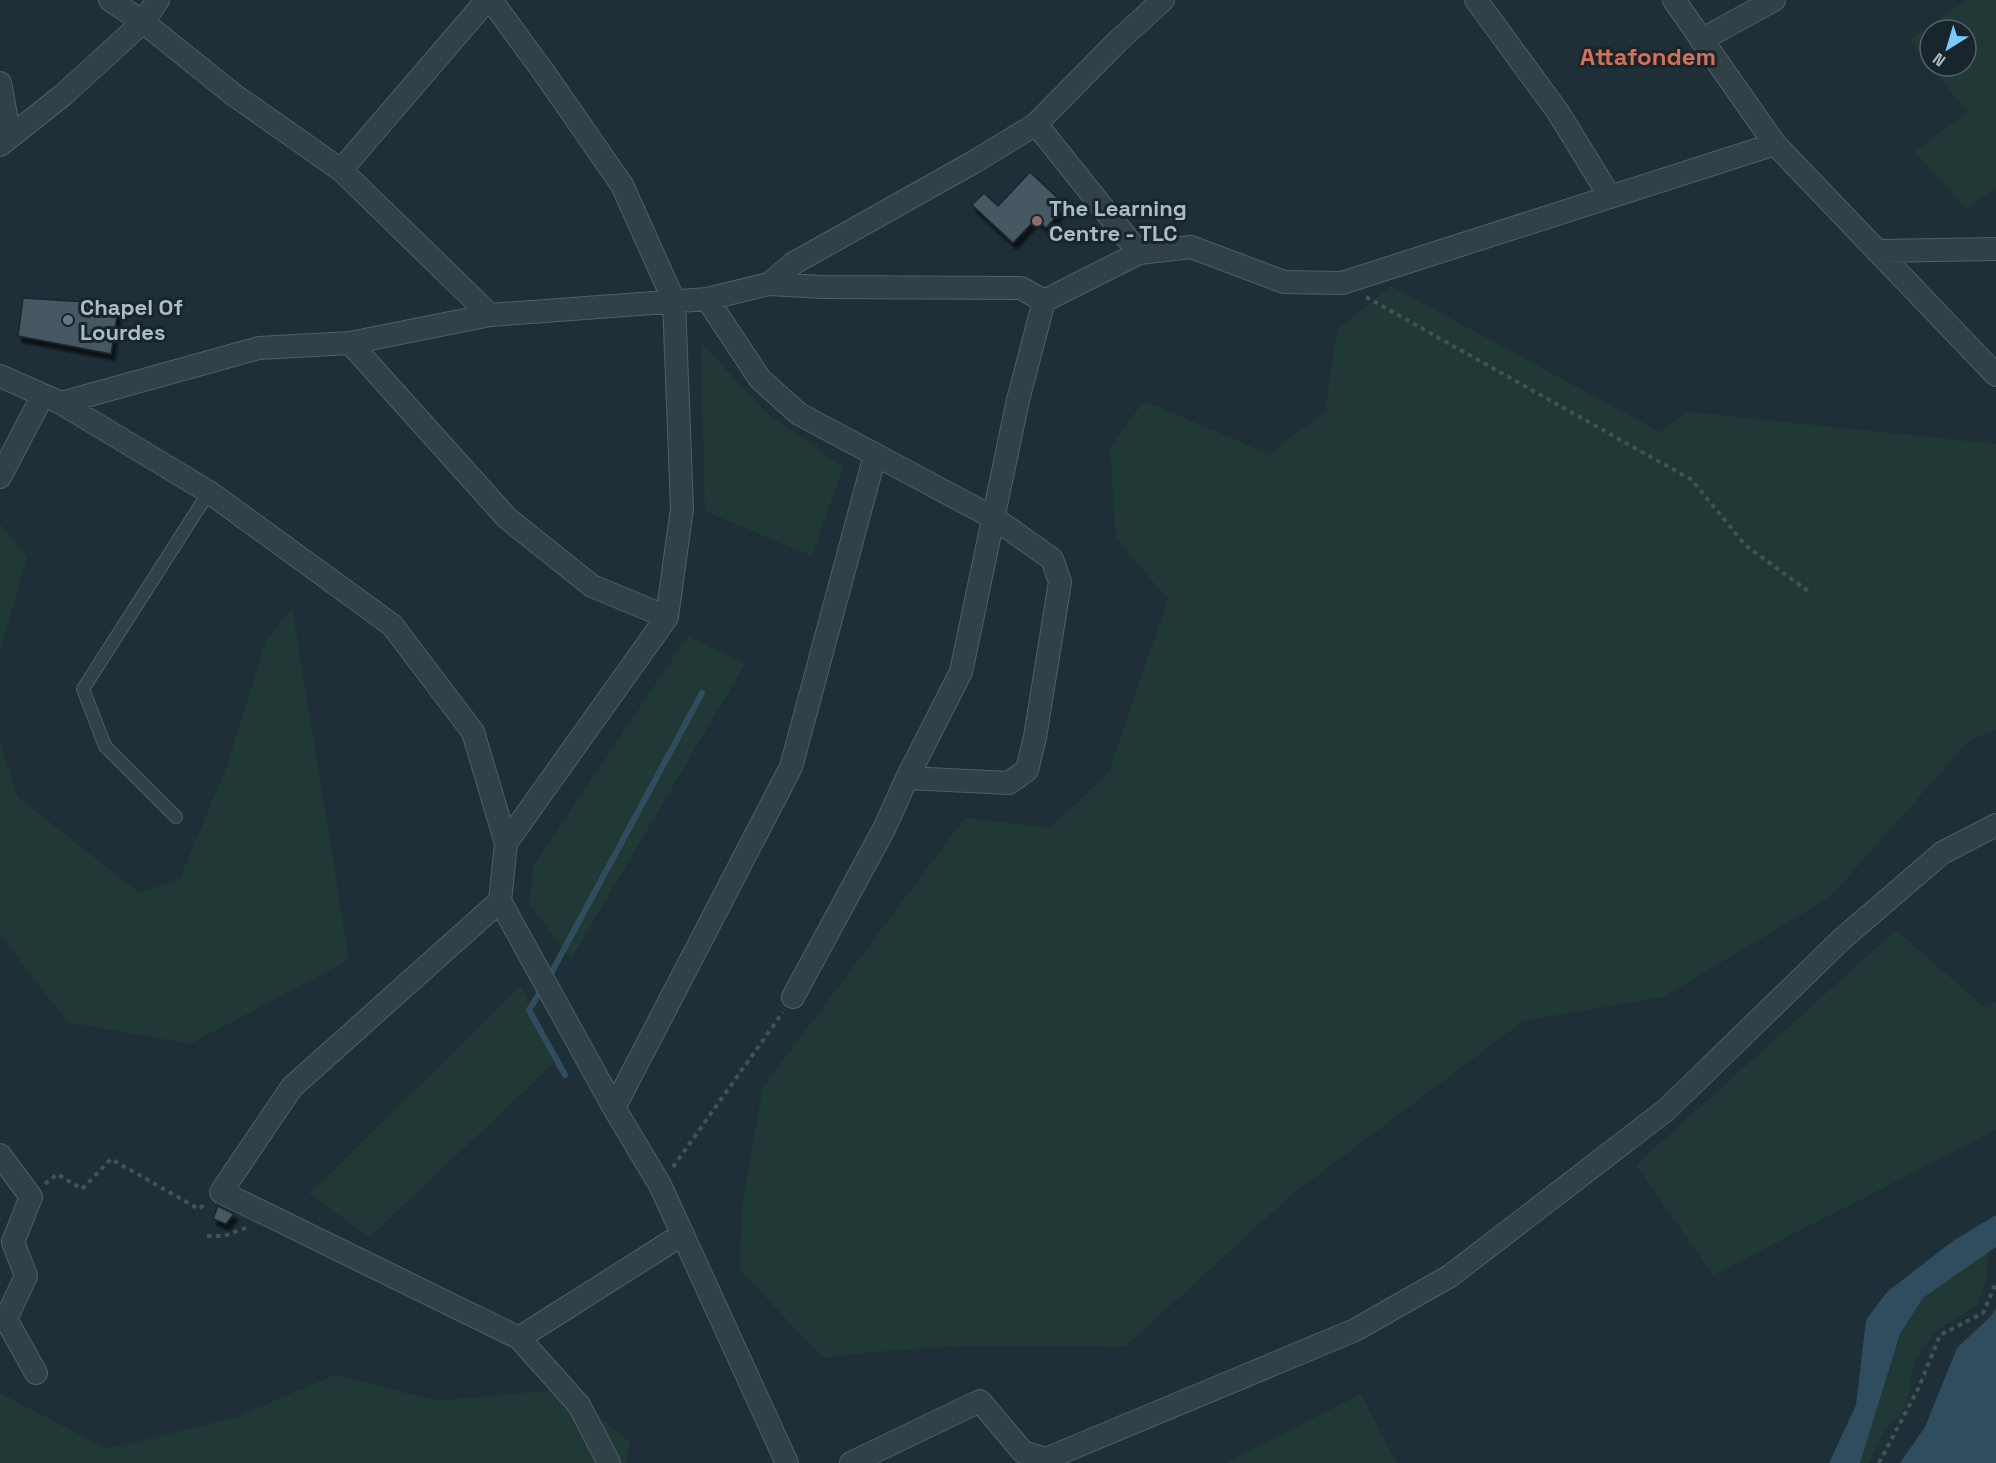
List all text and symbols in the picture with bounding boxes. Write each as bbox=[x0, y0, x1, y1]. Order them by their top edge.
north arrow bbox=[1918, 18, 1978, 78]
district label: Attafondem bbox=[1580, 41, 1716, 72]
text: N bbox=[1929, 48, 1950, 71]
place label: The Learning Centre - TLC bbox=[1049, 194, 1187, 247]
marker: The Learning Centre - TLC bbox=[1030, 214, 1044, 228]
place label: Chapel Of Lourdes bbox=[80, 293, 183, 346]
marker: Chapel Of Lourdes bbox=[61, 313, 75, 327]

